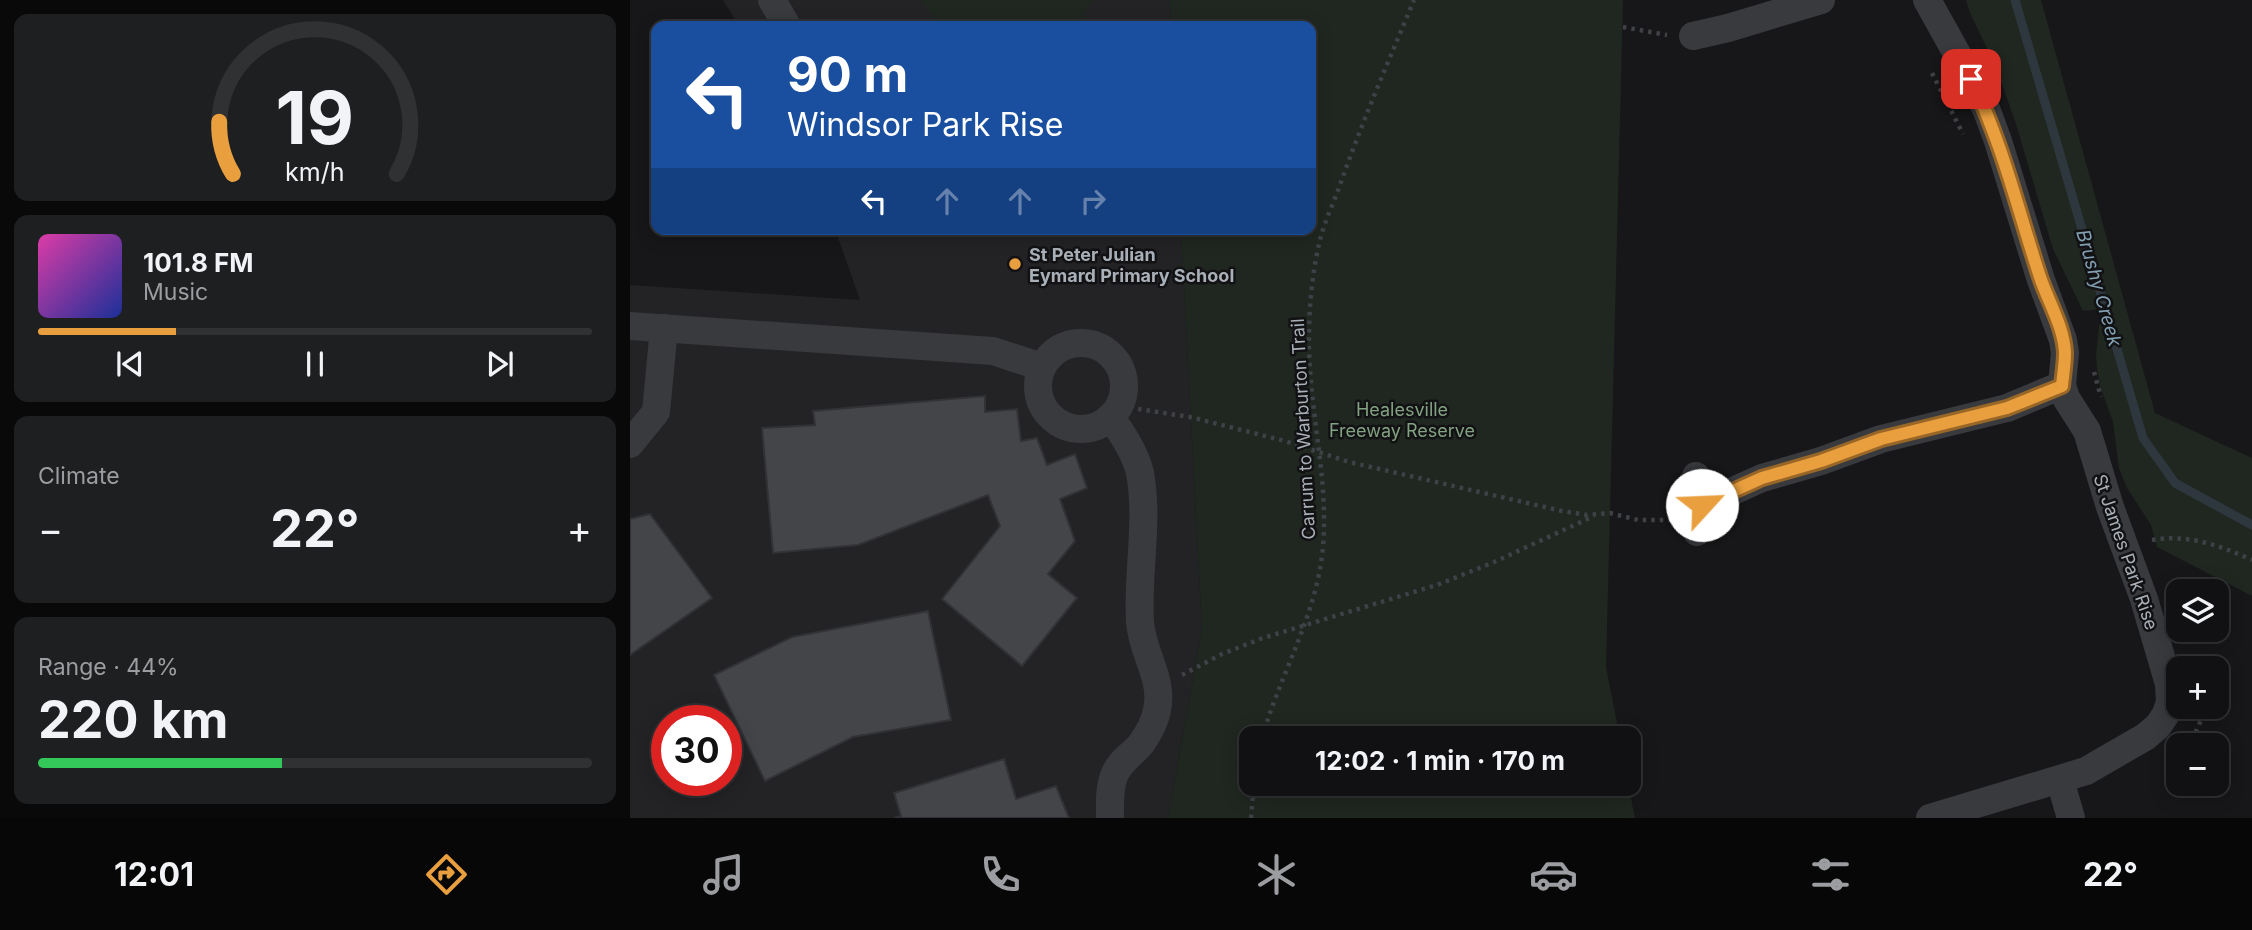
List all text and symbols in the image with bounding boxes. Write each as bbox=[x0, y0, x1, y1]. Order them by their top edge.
text: 90 m bbox=[787, 45, 908, 104]
icon: left bbox=[672, 49, 763, 140]
pin bbox=[1941, 49, 2001, 109]
icon: arrive bbox=[1952, 60, 1990, 98]
text: 19 bbox=[276, 73, 354, 162]
text: Windsor Park Rise bbox=[787, 105, 1063, 144]
text: km/h bbox=[285, 156, 345, 186]
icon: left bbox=[855, 182, 893, 220]
icon: ahead bbox=[928, 182, 966, 220]
icon: ahead bbox=[1001, 182, 1039, 220]
icon: right bbox=[1074, 182, 1112, 220]
water label: Brushy Creek bbox=[2071, 227, 2127, 350]
place label: St Peter Julian Eymard Primary School bbox=[1029, 244, 1234, 286]
text: 101.8 FM bbox=[143, 247, 253, 278]
marker: St Peter Julian Eymard Primary School bbox=[1007, 256, 1023, 272]
text: Music bbox=[143, 278, 208, 306]
street label: Carrum to Warburton Trail bbox=[1287, 318, 1319, 540]
icon: previous bbox=[111, 345, 149, 383]
icon: pause bbox=[296, 345, 334, 383]
icon: next bbox=[481, 345, 519, 383]
park label: Healesville Freeway Reserve bbox=[1329, 399, 1475, 441]
text: Climate bbox=[38, 462, 120, 490]
position arrow bbox=[1665, 468, 1739, 542]
street label: St James Park Rise bbox=[2089, 471, 2163, 633]
text: 22° bbox=[270, 497, 360, 560]
text: − bbox=[38, 506, 63, 552]
text: + bbox=[567, 506, 592, 552]
map controls bbox=[2166, 579, 2229, 796]
button: layers bbox=[2166, 579, 2229, 642]
text: Range · 44% bbox=[38, 653, 179, 681]
button: + bbox=[2166, 656, 2229, 719]
text: 220 km bbox=[38, 688, 229, 751]
speed limit sign: 30 bbox=[651, 705, 742, 796]
button: − bbox=[2166, 733, 2229, 796]
text: 12:02 · 1 min · 170 m bbox=[1315, 745, 1565, 776]
icon: directions bbox=[422, 850, 471, 899]
icon: music bbox=[699, 850, 748, 899]
icon: phone bbox=[976, 850, 1025, 899]
icon: climate bbox=[1252, 850, 1301, 899]
icon: car bbox=[1529, 850, 1578, 899]
icon: filters bbox=[1806, 850, 1855, 899]
text: 12:01 bbox=[114, 855, 194, 894]
text: 22° bbox=[2083, 855, 2138, 894]

